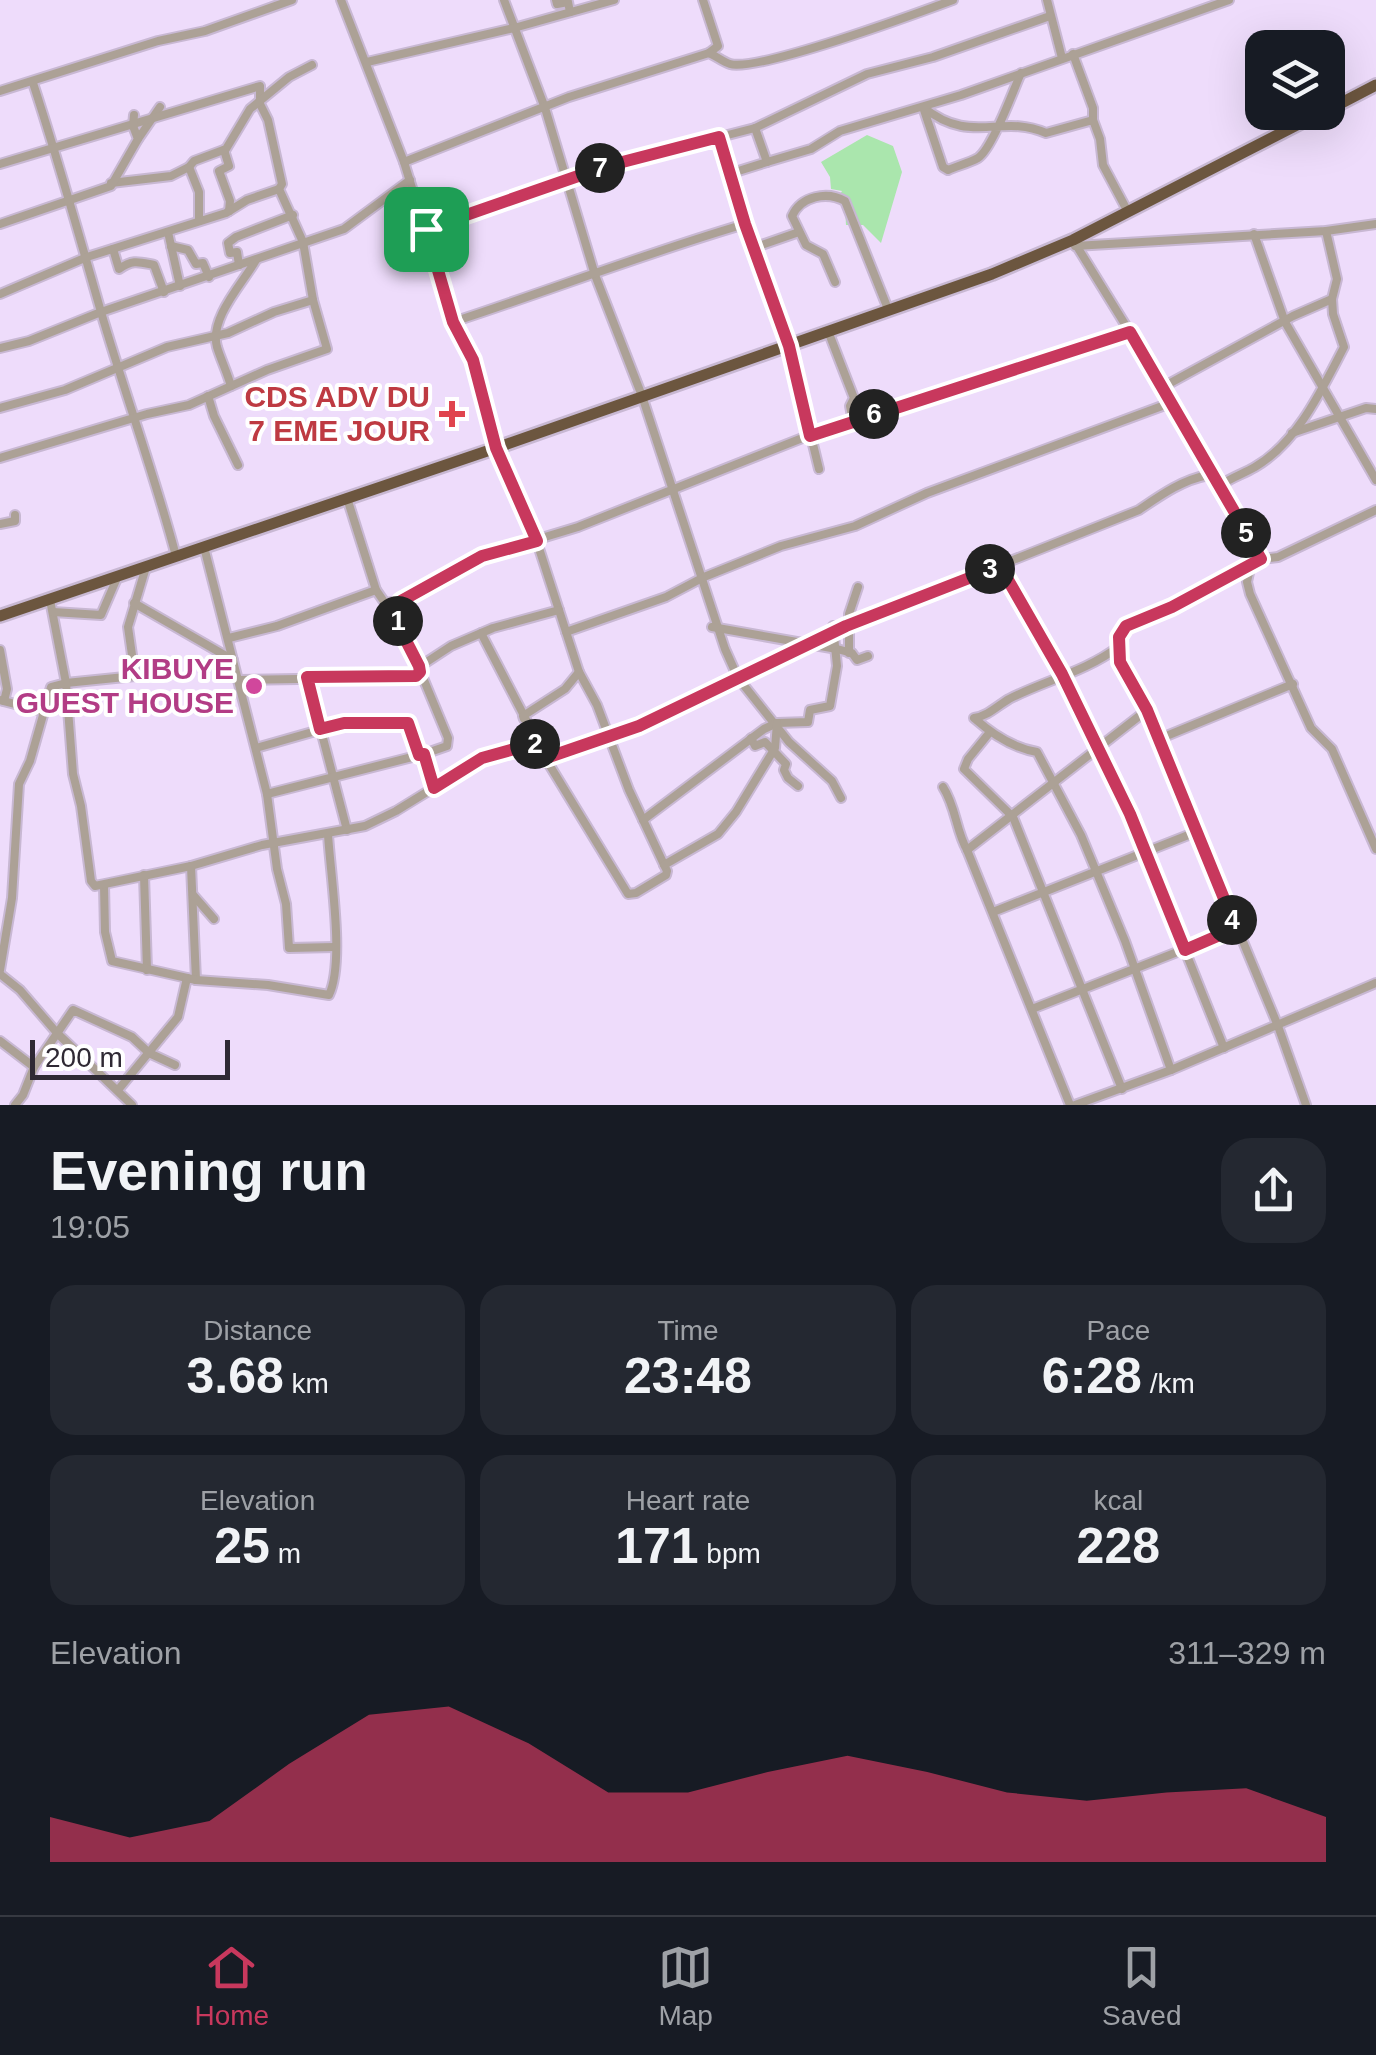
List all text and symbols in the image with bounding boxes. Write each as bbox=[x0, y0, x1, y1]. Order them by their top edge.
map controls bbox=[1245, 30, 1345, 130]
button: layers bbox=[1245, 30, 1345, 130]
pin: 7 bbox=[575, 143, 625, 193]
text: 7 bbox=[592, 152, 608, 183]
pin bbox=[384, 187, 469, 272]
icon: arrive bbox=[399, 202, 454, 257]
place label: CDS ADV DU 7 EME JOUR bbox=[244, 380, 430, 447]
pin: 6 bbox=[849, 389, 899, 439]
text: 6 bbox=[866, 398, 882, 429]
marker: CDS ADV DU 7 EME JOUR bbox=[439, 401, 465, 427]
pin: 5 bbox=[1221, 508, 1271, 558]
text: 5 bbox=[1238, 517, 1254, 548]
pin: 3 bbox=[965, 544, 1015, 594]
text: 3 bbox=[982, 553, 998, 584]
pin: 1 bbox=[373, 596, 423, 646]
text: 1 bbox=[390, 605, 406, 636]
place label: KIBUYE GUEST HOUSE bbox=[16, 652, 234, 719]
marker: KIBUYE GUEST HOUSE bbox=[243, 675, 265, 697]
pin: 2 bbox=[510, 719, 560, 769]
text: 2 bbox=[527, 728, 543, 759]
pin: 4 bbox=[1207, 895, 1257, 945]
text: 4 bbox=[1224, 904, 1240, 935]
scale bar bbox=[30, 1035, 230, 1080]
text: 200 m bbox=[45, 1042, 123, 1073]
button: share bbox=[1221, 1138, 1326, 1243]
text: Evening run bbox=[50, 1140, 368, 1202]
text: 19:05 bbox=[50, 1209, 130, 1245]
text: Distance bbox=[203, 1315, 312, 1346]
text: Time bbox=[657, 1315, 719, 1346]
text: Pace bbox=[1086, 1315, 1150, 1346]
text: 3.68 bbox=[186, 1348, 284, 1404]
text: 23:48 bbox=[624, 1348, 752, 1404]
text: 6:28 bbox=[1042, 1348, 1142, 1404]
text: km bbox=[284, 1368, 329, 1399]
text: /km bbox=[1142, 1368, 1195, 1399]
text: Elevation bbox=[200, 1485, 315, 1516]
text: Heart rate bbox=[626, 1485, 750, 1516]
text: kcal bbox=[1093, 1485, 1143, 1516]
text: 25 bbox=[214, 1518, 270, 1574]
text: 171 bbox=[615, 1518, 699, 1574]
text: 228 bbox=[1077, 1518, 1160, 1574]
text: m bbox=[270, 1538, 301, 1569]
text: bpm bbox=[699, 1538, 761, 1569]
text: Elevation bbox=[50, 1635, 182, 1671]
text: 311–329 m bbox=[1168, 1635, 1326, 1671]
tab: Home bbox=[194, 1940, 269, 2032]
tab: Map bbox=[658, 1940, 713, 2032]
tab: Saved bbox=[1102, 1940, 1181, 2032]

